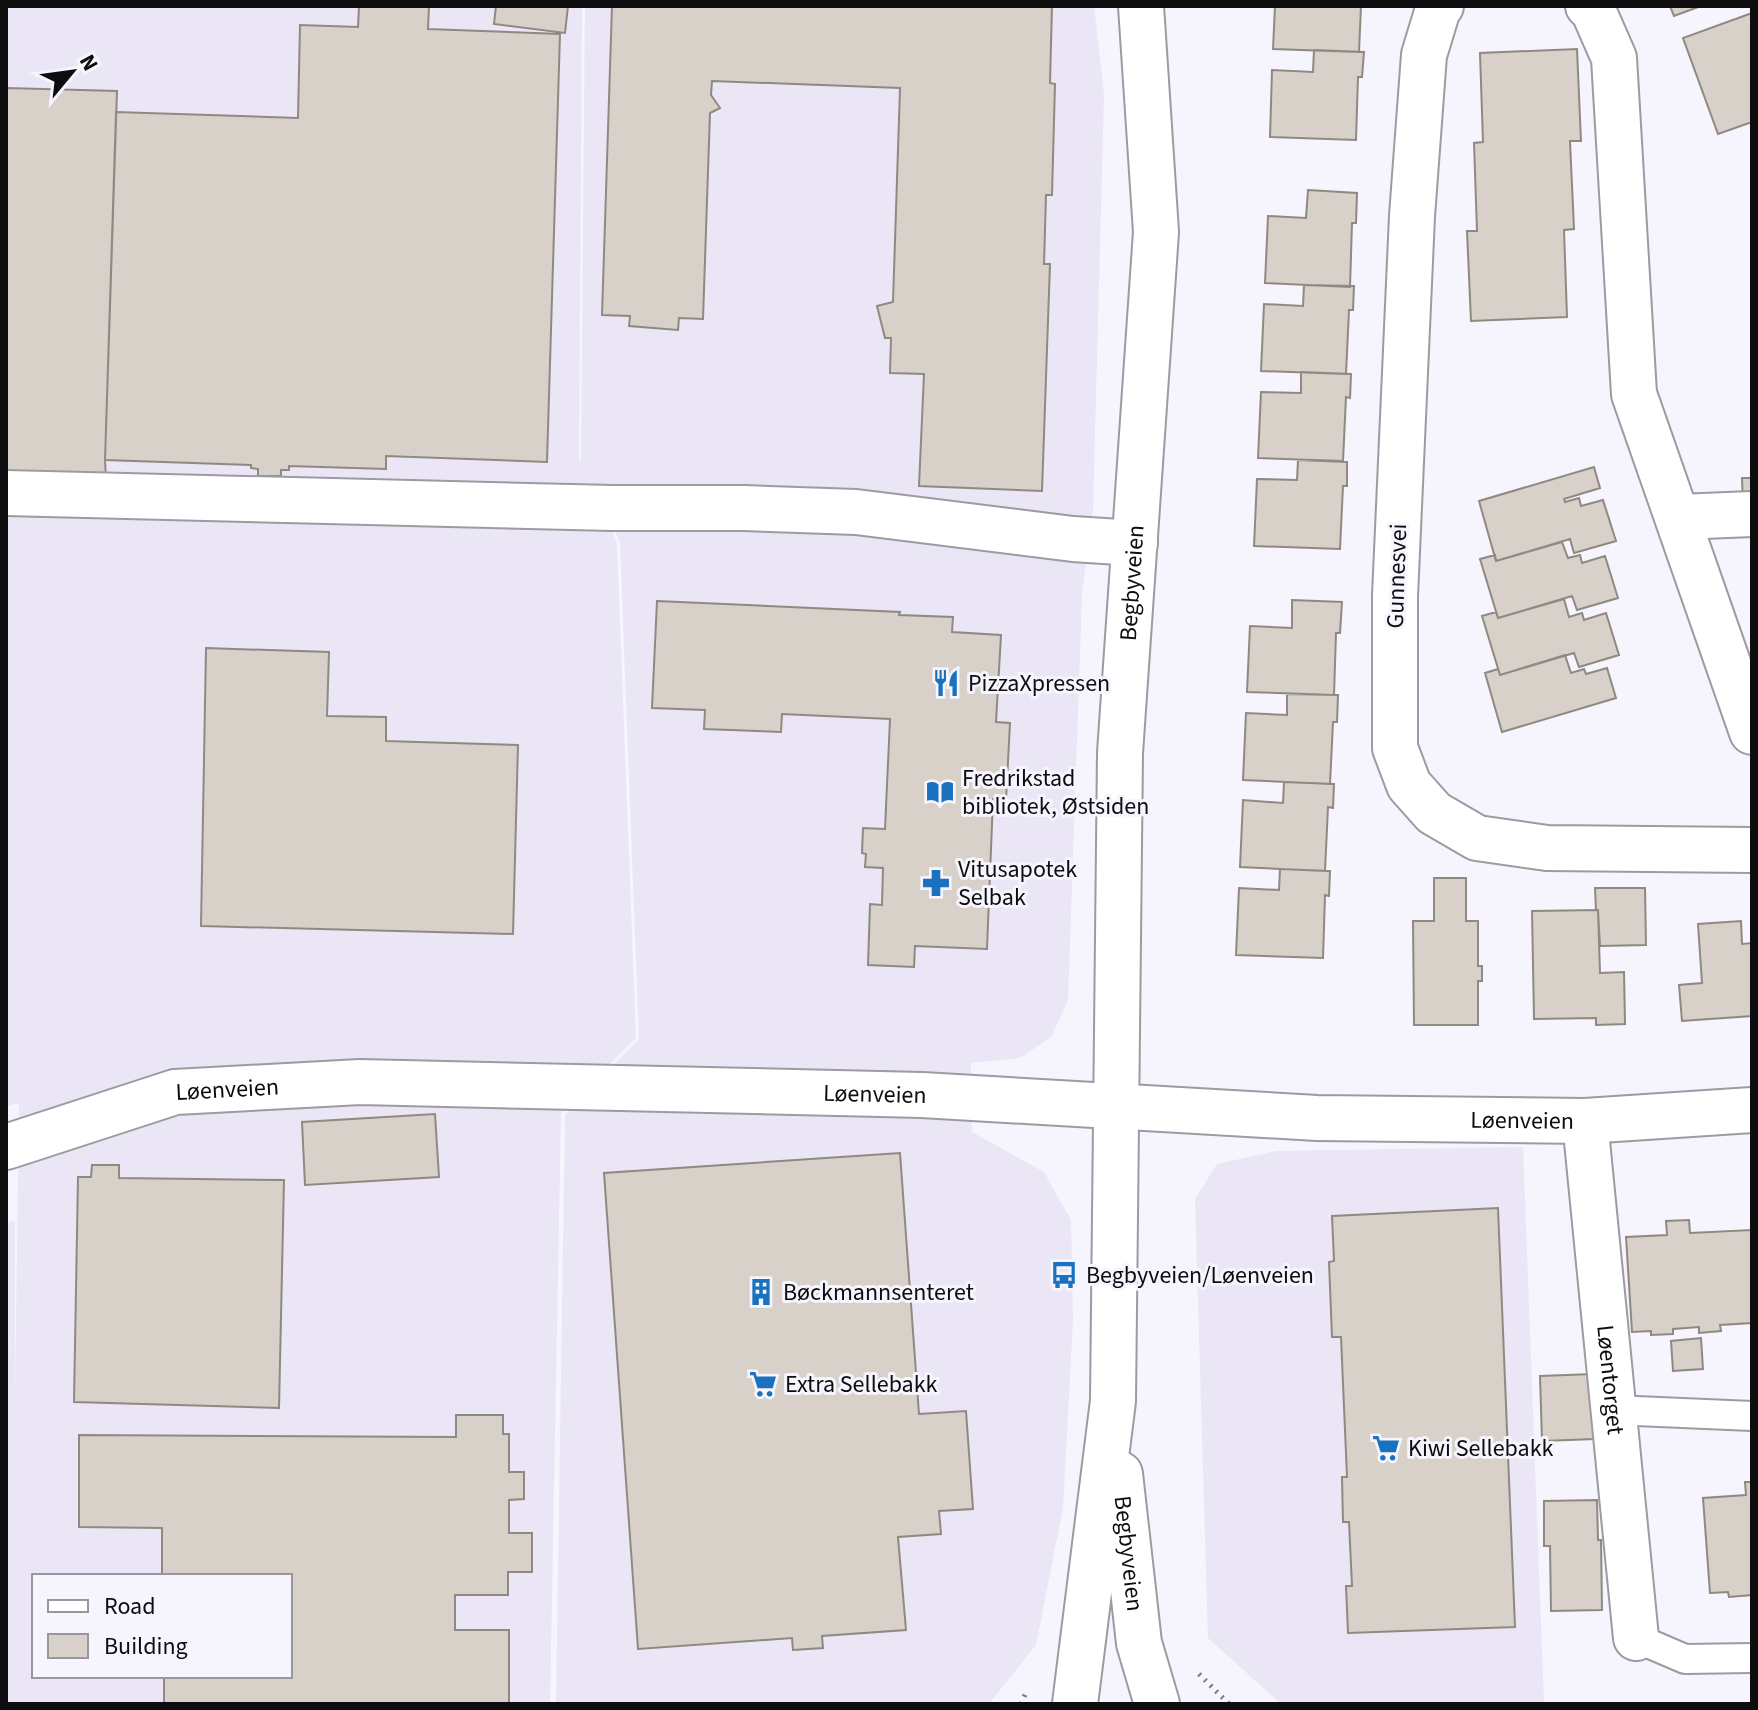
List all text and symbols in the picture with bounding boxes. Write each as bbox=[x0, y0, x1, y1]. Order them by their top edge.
north arrow bbox=[32, 32, 112, 112]
text: N bbox=[71, 49, 106, 77]
street label: Gunnesvei bbox=[1378, 523, 1416, 629]
street label: Begbyveien bbox=[1110, 524, 1153, 642]
place label: PizzaXpressen bbox=[968, 666, 1110, 701]
restaurant icon: PizzaXpressen bbox=[931, 668, 961, 698]
place label: Fredrikstad bibliotek, Østsiden bbox=[962, 761, 1149, 824]
library icon: Fredrikstad bibliotek, Østsiden bbox=[925, 777, 955, 807]
place label: Vitusapotek Selbak bbox=[958, 852, 1077, 915]
pharmacy icon: Vitusapotek Selbak bbox=[921, 868, 951, 898]
street label: Løenveien bbox=[175, 1069, 280, 1109]
street label: Løenveien bbox=[823, 1075, 927, 1113]
street label: Løenveien bbox=[1470, 1102, 1574, 1138]
place label: Begbyveien/Løenveien bbox=[1086, 1258, 1314, 1293]
bus stop icon: Begbyveien/Løenveien bbox=[1049, 1260, 1079, 1290]
place label: Bøckmannsenteret bbox=[783, 1275, 974, 1310]
building icon: Bøckmannsenteret bbox=[746, 1277, 776, 1307]
street label: Løentorget bbox=[1588, 1323, 1633, 1436]
place label: Extra Sellebakk bbox=[785, 1367, 938, 1402]
supermarket icon: Extra Sellebakk bbox=[748, 1369, 778, 1399]
place label: Kiwi Sellebakk bbox=[1408, 1431, 1554, 1466]
supermarket icon: Kiwi Sellebakk bbox=[1371, 1433, 1401, 1463]
street label: Begbyveien bbox=[1105, 1494, 1153, 1613]
legend bbox=[32, 1574, 292, 1678]
text: Road bbox=[104, 1589, 156, 1624]
text: Building bbox=[104, 1629, 188, 1664]

